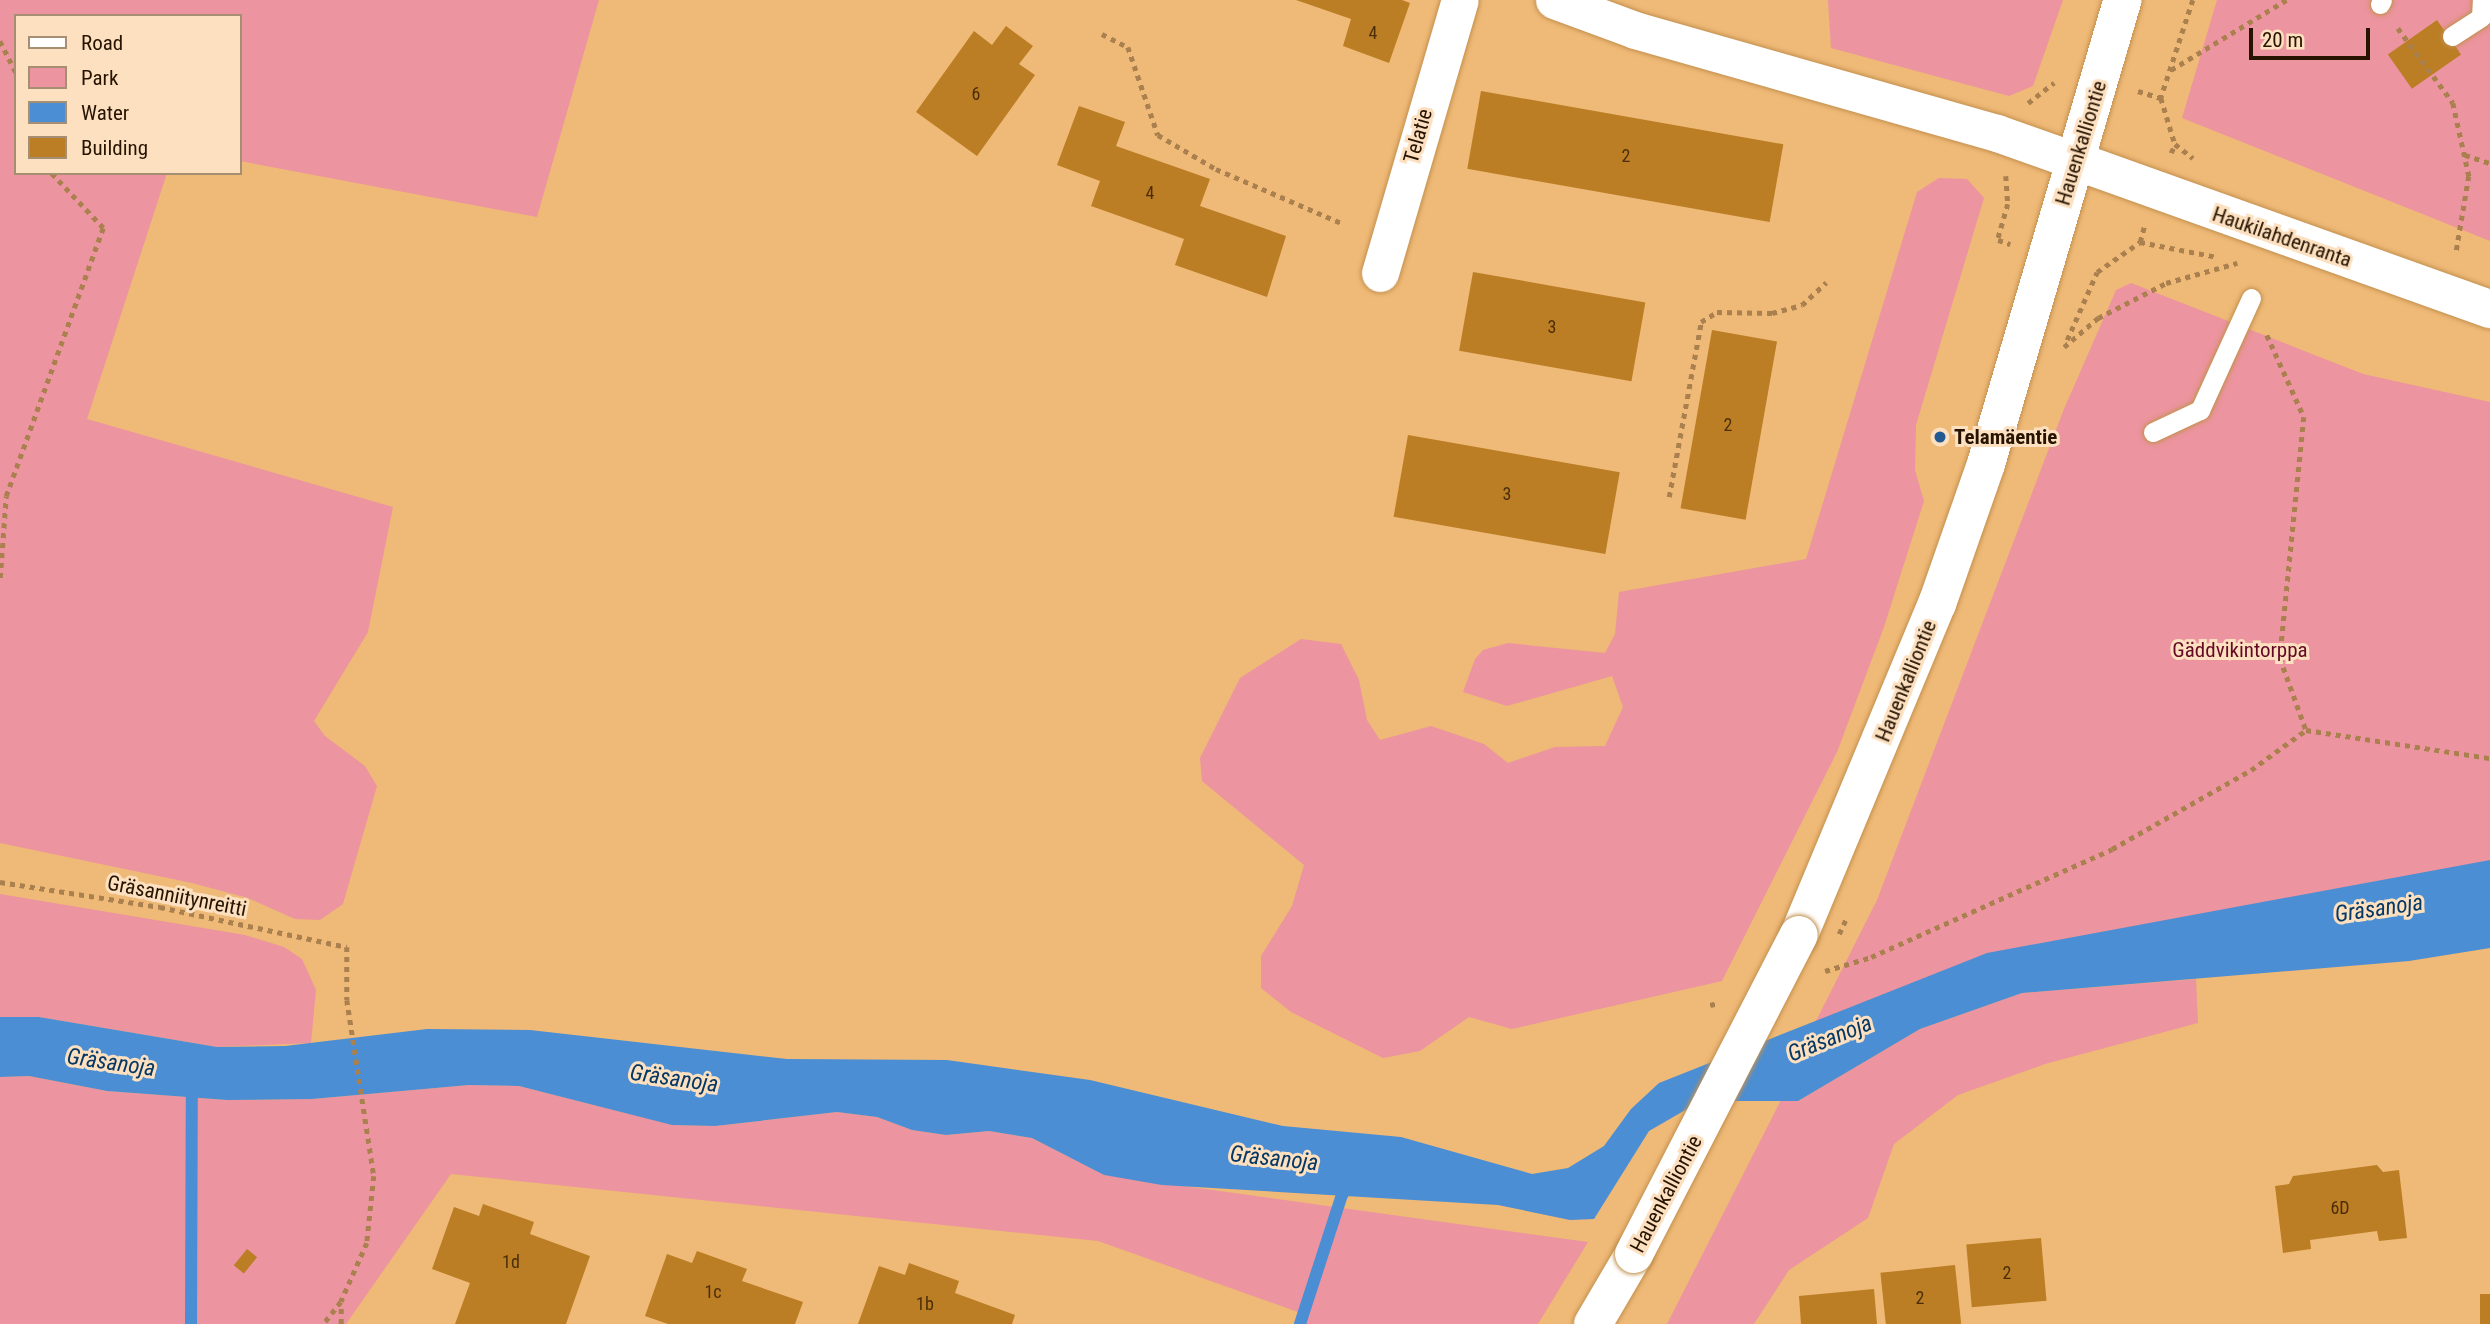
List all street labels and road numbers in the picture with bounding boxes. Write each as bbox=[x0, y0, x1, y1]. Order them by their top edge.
street label: Hauenkalliontie bbox=[2050, 78, 2112, 208]
street label: Telatie bbox=[1398, 106, 1438, 166]
street label: Haukilahdenranta bbox=[2209, 201, 2355, 273]
street label: Hauenkalliontie bbox=[1870, 617, 1942, 745]
street label: Gräsanniitynreitti bbox=[105, 870, 249, 922]
street label: Hauenkalliontie bbox=[1625, 1131, 1707, 1257]

